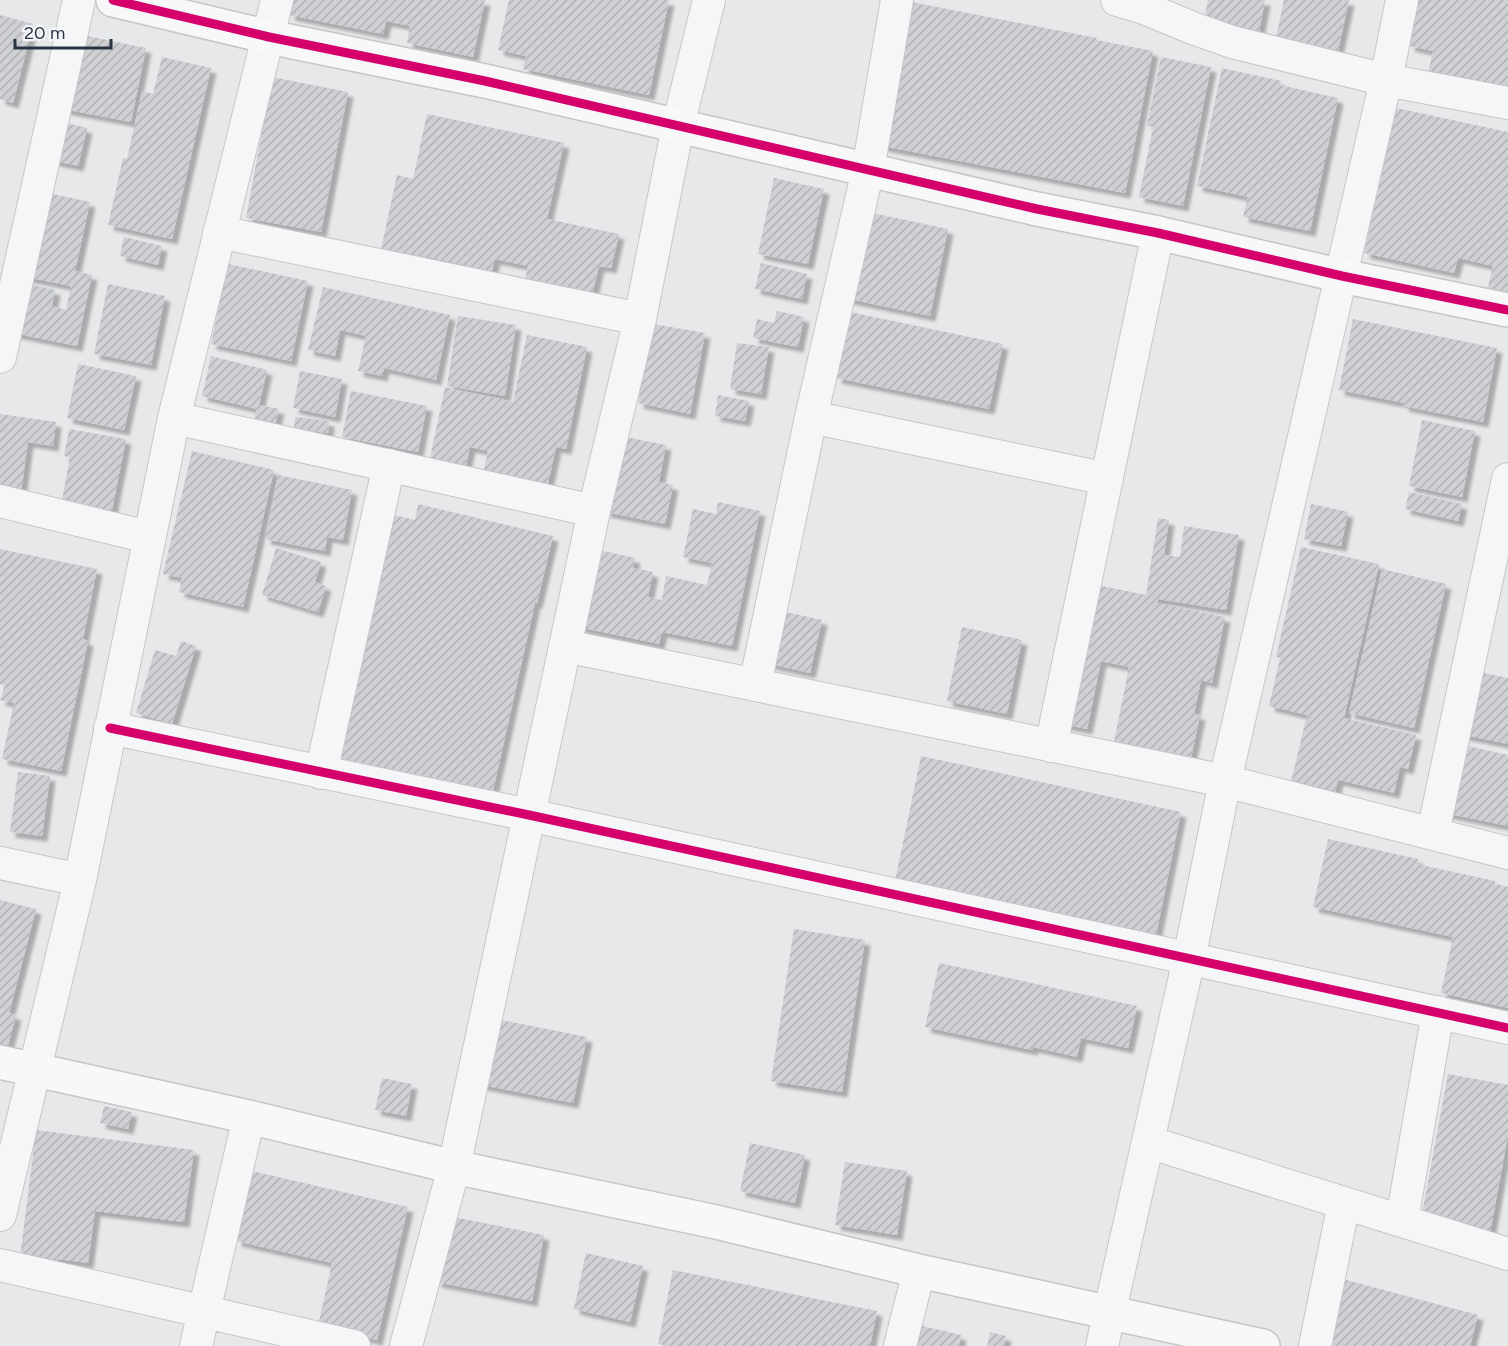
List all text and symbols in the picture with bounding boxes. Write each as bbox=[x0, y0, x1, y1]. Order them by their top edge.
scale bar bbox=[15, 12, 111, 50]
text: 20 m bbox=[24, 22, 65, 44]

